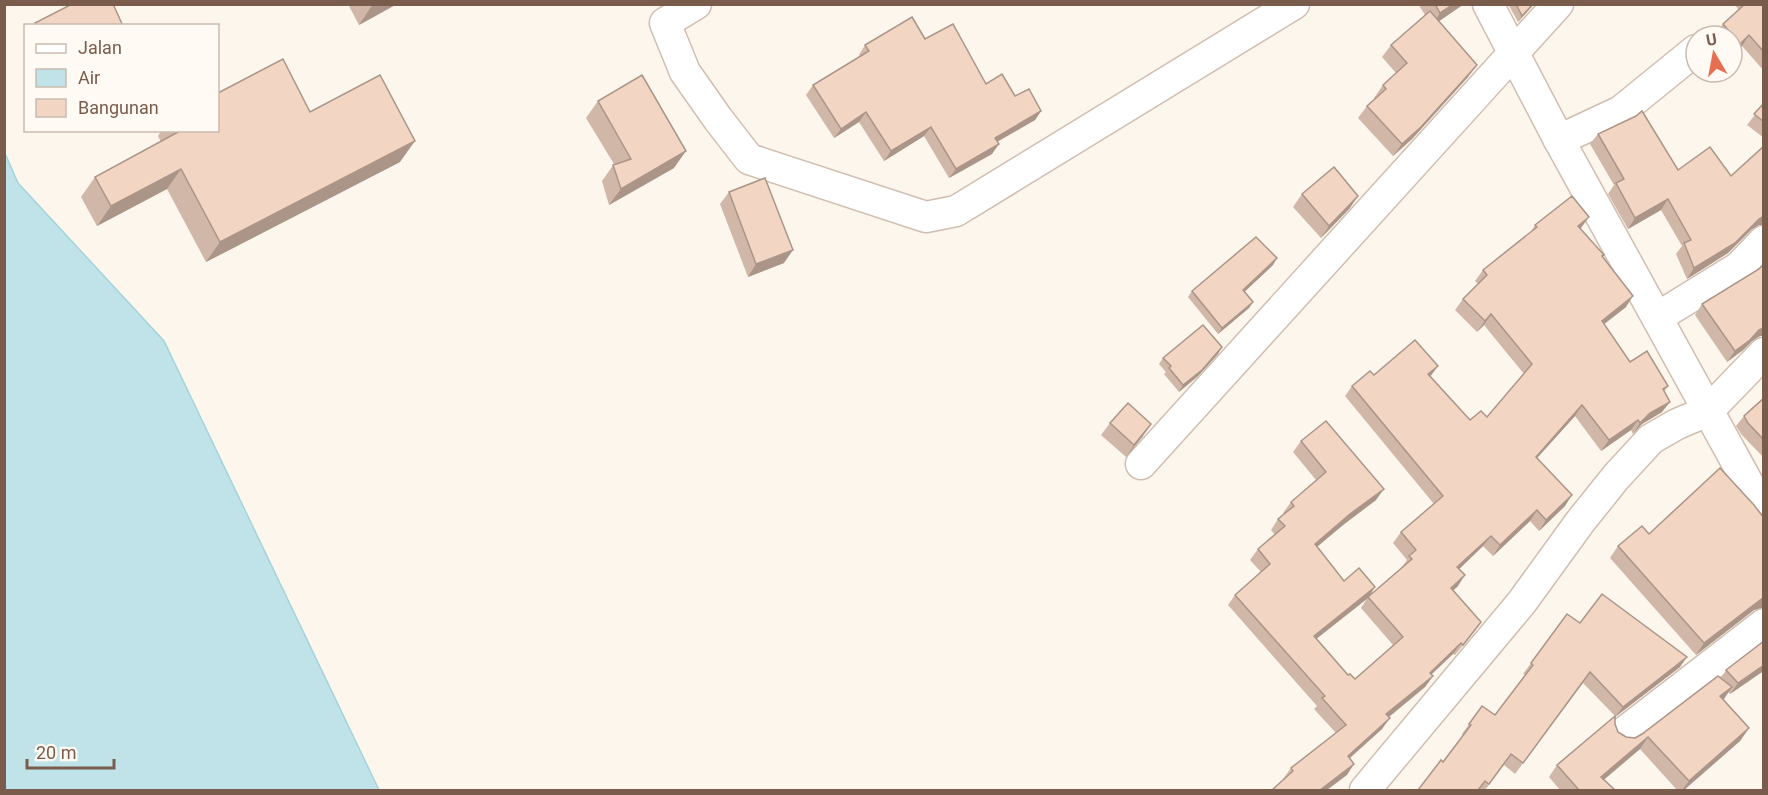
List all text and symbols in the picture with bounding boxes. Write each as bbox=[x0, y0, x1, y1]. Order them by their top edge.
legend bbox=[24, 24, 219, 132]
north arrow bbox=[1684, 24, 1744, 84]
text: U bbox=[1705, 29, 1718, 50]
text: Jalan bbox=[78, 37, 122, 58]
text: Air bbox=[78, 67, 100, 88]
text: Bangunan bbox=[78, 97, 159, 118]
scale bar bbox=[27, 732, 114, 770]
text: 20 m bbox=[36, 742, 76, 763]

